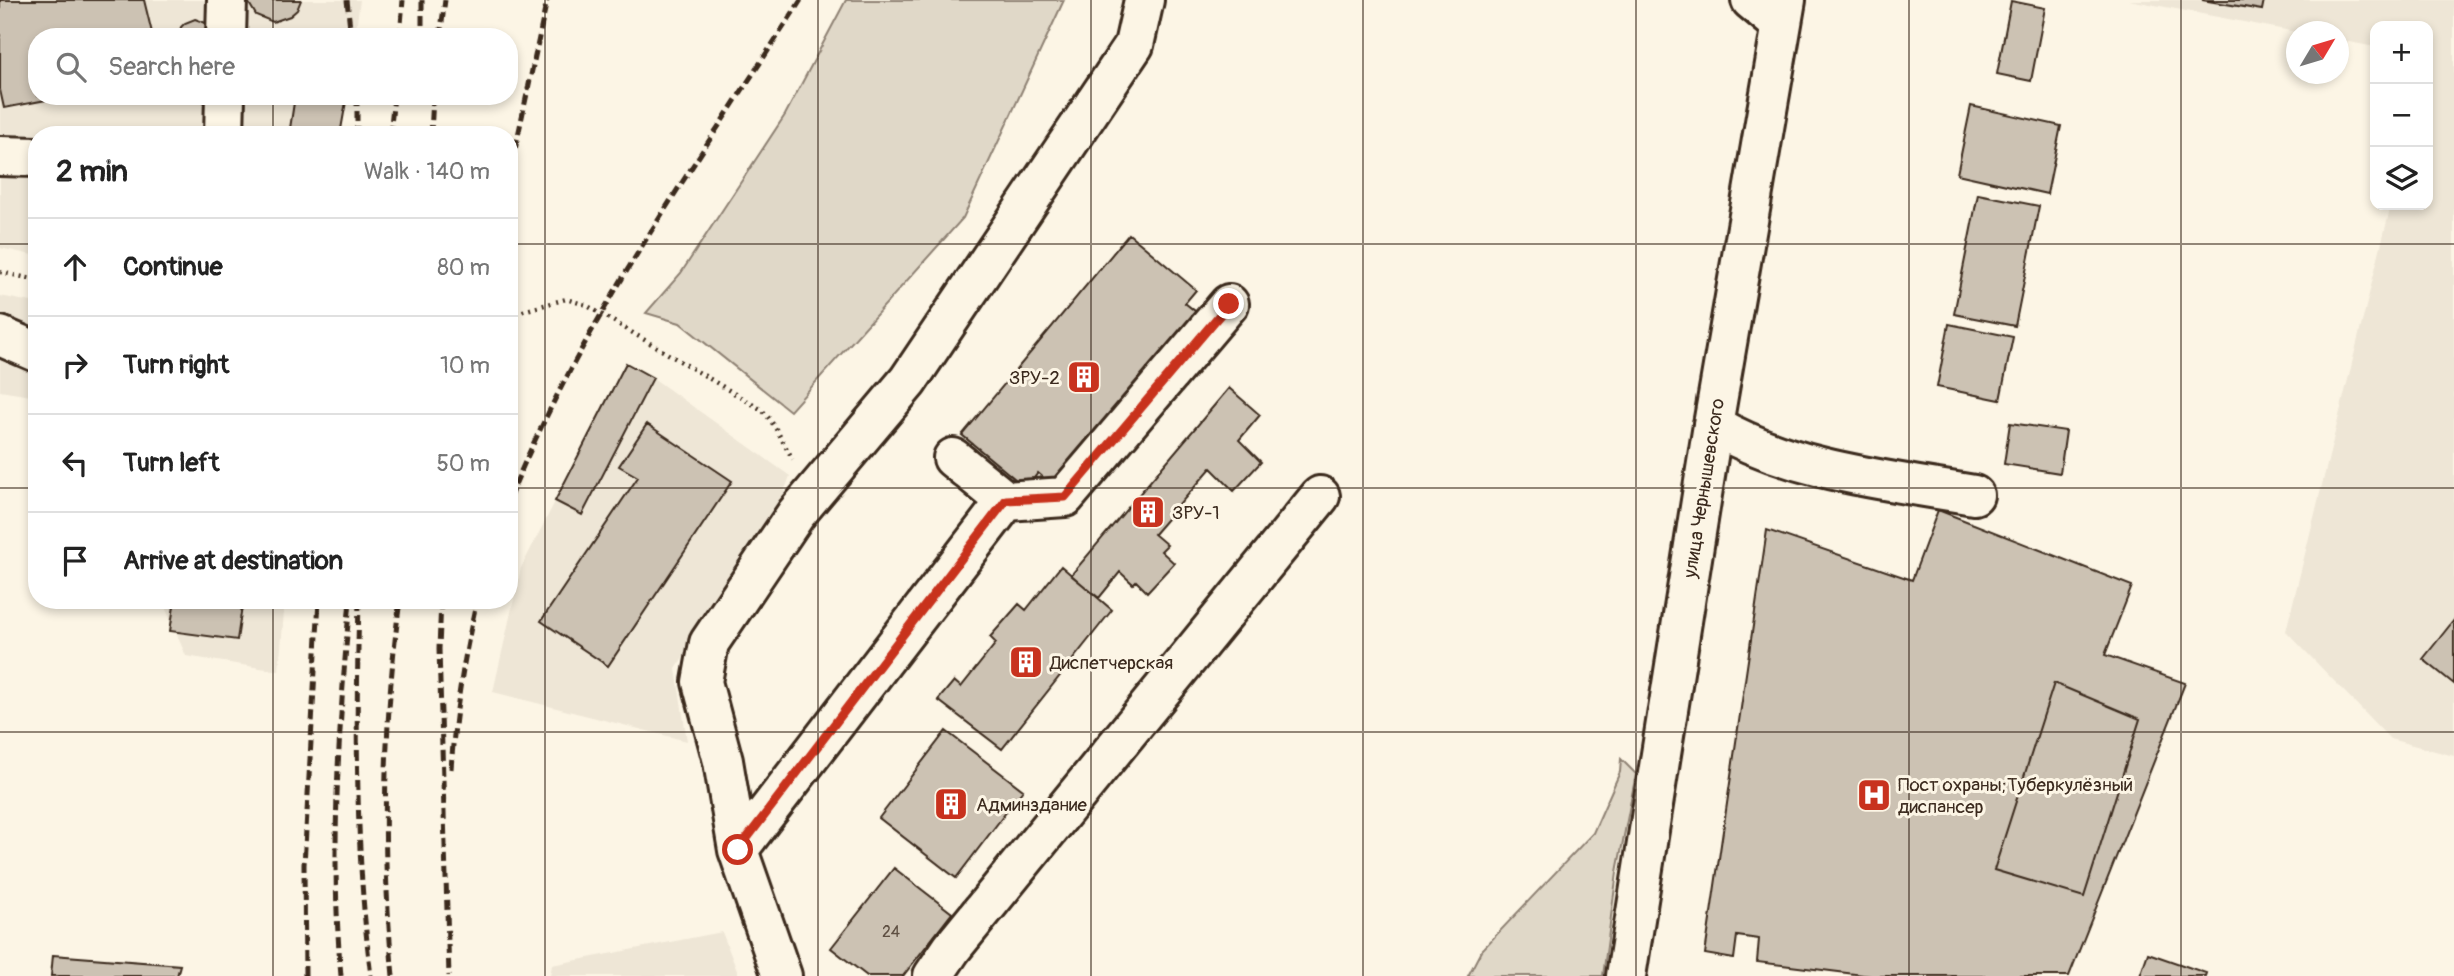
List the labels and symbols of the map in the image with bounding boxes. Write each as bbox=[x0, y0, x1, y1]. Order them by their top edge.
north arrow bbox=[2286, 21, 2349, 84]
route end bbox=[1213, 288, 1244, 319]
building icon: ЗРУ-2 bbox=[1065, 358, 1103, 396]
place label: ЗРУ-2 bbox=[1009, 366, 1060, 390]
street label: улица Чернышевского bbox=[1678, 397, 1730, 581]
building icon: ЗРУ-1 bbox=[1129, 493, 1167, 531]
place label: ЗРУ-1 bbox=[1172, 501, 1220, 525]
building icon: Диспетчерская bbox=[1007, 643, 1045, 681]
place label: Диспетчерская bbox=[1049, 651, 1173, 675]
place label: Пост охраны;Туберкулёзный диспансер bbox=[1898, 773, 2133, 819]
hospital icon: Пост охраны;Туберкулёзный диспансер bbox=[1855, 776, 1893, 814]
building icon: Админздание bbox=[932, 785, 970, 823]
place label: Админздание bbox=[976, 793, 1088, 817]
route start bbox=[722, 834, 753, 865]
house number: 24 bbox=[882, 922, 900, 942]

